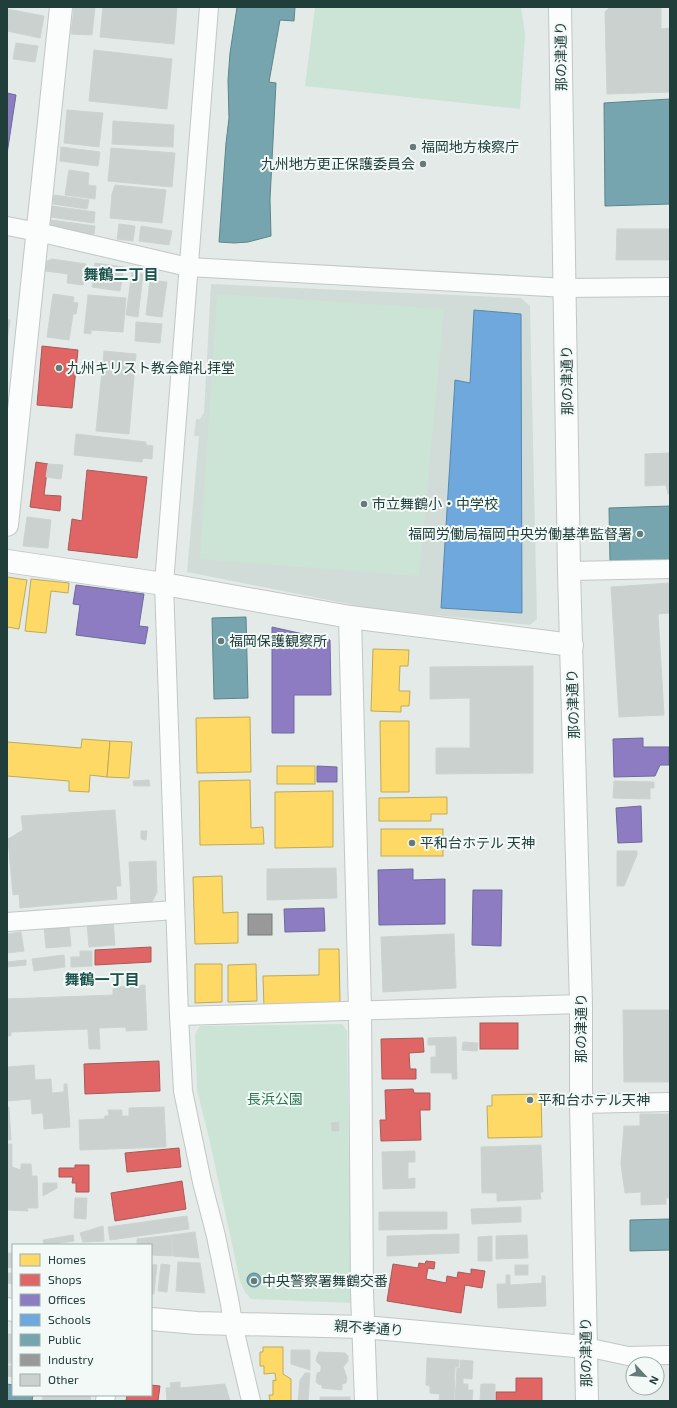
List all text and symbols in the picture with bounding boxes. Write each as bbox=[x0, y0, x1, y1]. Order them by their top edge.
street label: 那の津通り bbox=[551, 21, 570, 91]
place label: 福岡地方検察庁 bbox=[421, 138, 519, 155]
marker: 福岡地方検察庁 bbox=[408, 142, 418, 152]
place label: 九州地方更正保護委員会 bbox=[261, 155, 415, 172]
marker: 九州地方更正保護委員会 bbox=[418, 159, 428, 169]
district label: 舞鶴二丁目 bbox=[83, 265, 159, 283]
street label: 那の津通り bbox=[557, 345, 576, 415]
place label: 九州キリスト教会館礼拝堂 bbox=[67, 359, 235, 376]
marker: 九州キリスト教会館礼拝堂 bbox=[54, 363, 64, 373]
place label: 市立舞鶴小・中学校 bbox=[372, 495, 498, 512]
marker: 市立舞鶴小・中学校 bbox=[359, 499, 369, 509]
place label: 福岡労働局福岡中央労働基準監督署 bbox=[408, 525, 632, 542]
marker: 福岡労働局福岡中央労働基準監督署 bbox=[635, 529, 645, 539]
place label: 福岡保護観察所 bbox=[229, 632, 327, 649]
marker: 福岡保護観察所 bbox=[216, 636, 226, 646]
street label: 那の津通り bbox=[563, 669, 582, 739]
place label: 平和台ホテル 天神 bbox=[420, 834, 535, 851]
marker: 平和台ホテル 天神 bbox=[407, 838, 417, 848]
district label: 舞鶴一丁目 bbox=[64, 970, 140, 988]
street label: 那の津通り bbox=[572, 993, 589, 1063]
park label: 長浜公園 bbox=[247, 1090, 303, 1107]
place label: 平和台ホテル天神 bbox=[538, 1091, 650, 1108]
marker: 平和台ホテル天神 bbox=[525, 1095, 535, 1105]
legend bbox=[12, 1244, 152, 1396]
text: Homes bbox=[48, 1252, 86, 1266]
text: Shops bbox=[48, 1272, 82, 1286]
place label: 中央警察署舞鶴交番 bbox=[262, 1272, 388, 1289]
marker: 中央警察署舞鶴交番 bbox=[249, 1276, 259, 1286]
text: Offices bbox=[48, 1292, 85, 1306]
text: Schools bbox=[48, 1312, 91, 1326]
street label: 親不孝通り bbox=[334, 1317, 405, 1338]
street label: 那の津通り bbox=[576, 1317, 595, 1387]
text: Public bbox=[48, 1332, 81, 1346]
text: Industry bbox=[48, 1352, 94, 1366]
north arrow bbox=[625, 1356, 665, 1396]
text: Other bbox=[48, 1372, 79, 1386]
text: N bbox=[647, 1374, 662, 1387]

